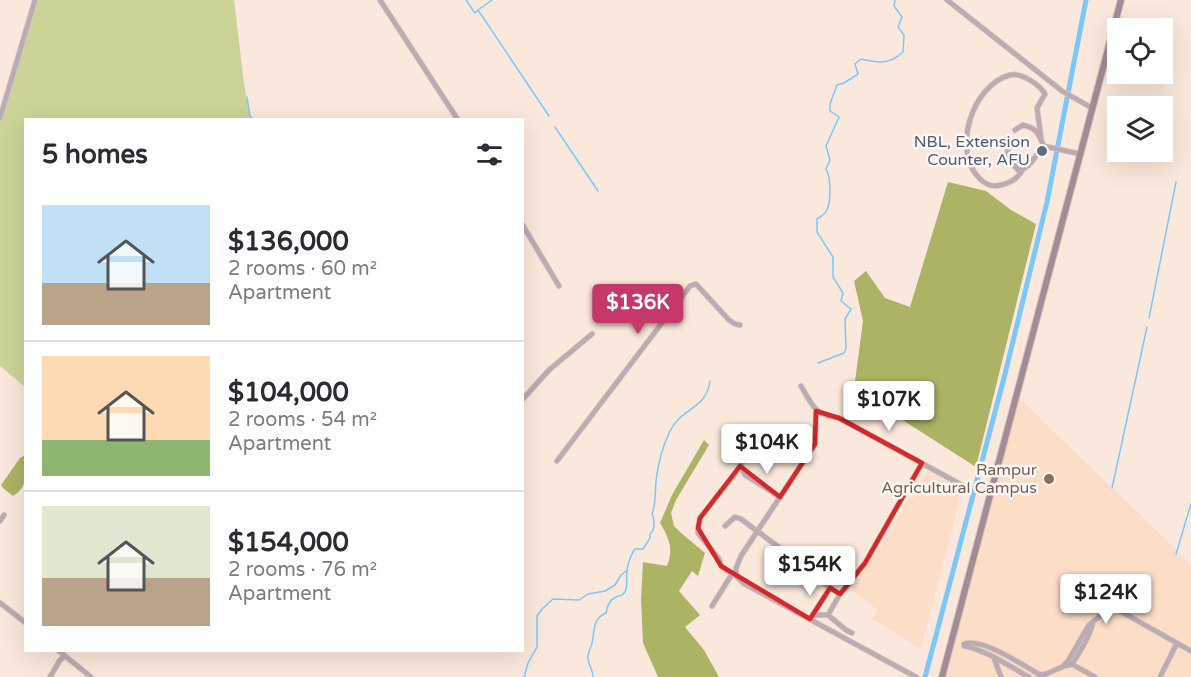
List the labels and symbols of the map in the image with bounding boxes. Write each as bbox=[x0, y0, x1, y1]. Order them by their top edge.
place label: NBL, Extension Counter, AFU bbox=[914, 132, 1030, 170]
marker: NBL, Extension Counter, AFU bbox=[1035, 144, 1049, 158]
pin: $136K bbox=[596, 284, 680, 335]
pin: $107K bbox=[847, 381, 931, 432]
pin: $104K bbox=[725, 424, 809, 475]
place label: Rampur Agricultural Campus bbox=[881, 460, 1038, 498]
marker: Rampur Agricultural Campus bbox=[1042, 472, 1056, 486]
pin: $154K bbox=[768, 546, 852, 597]
pin: $124K bbox=[1064, 574, 1148, 625]

